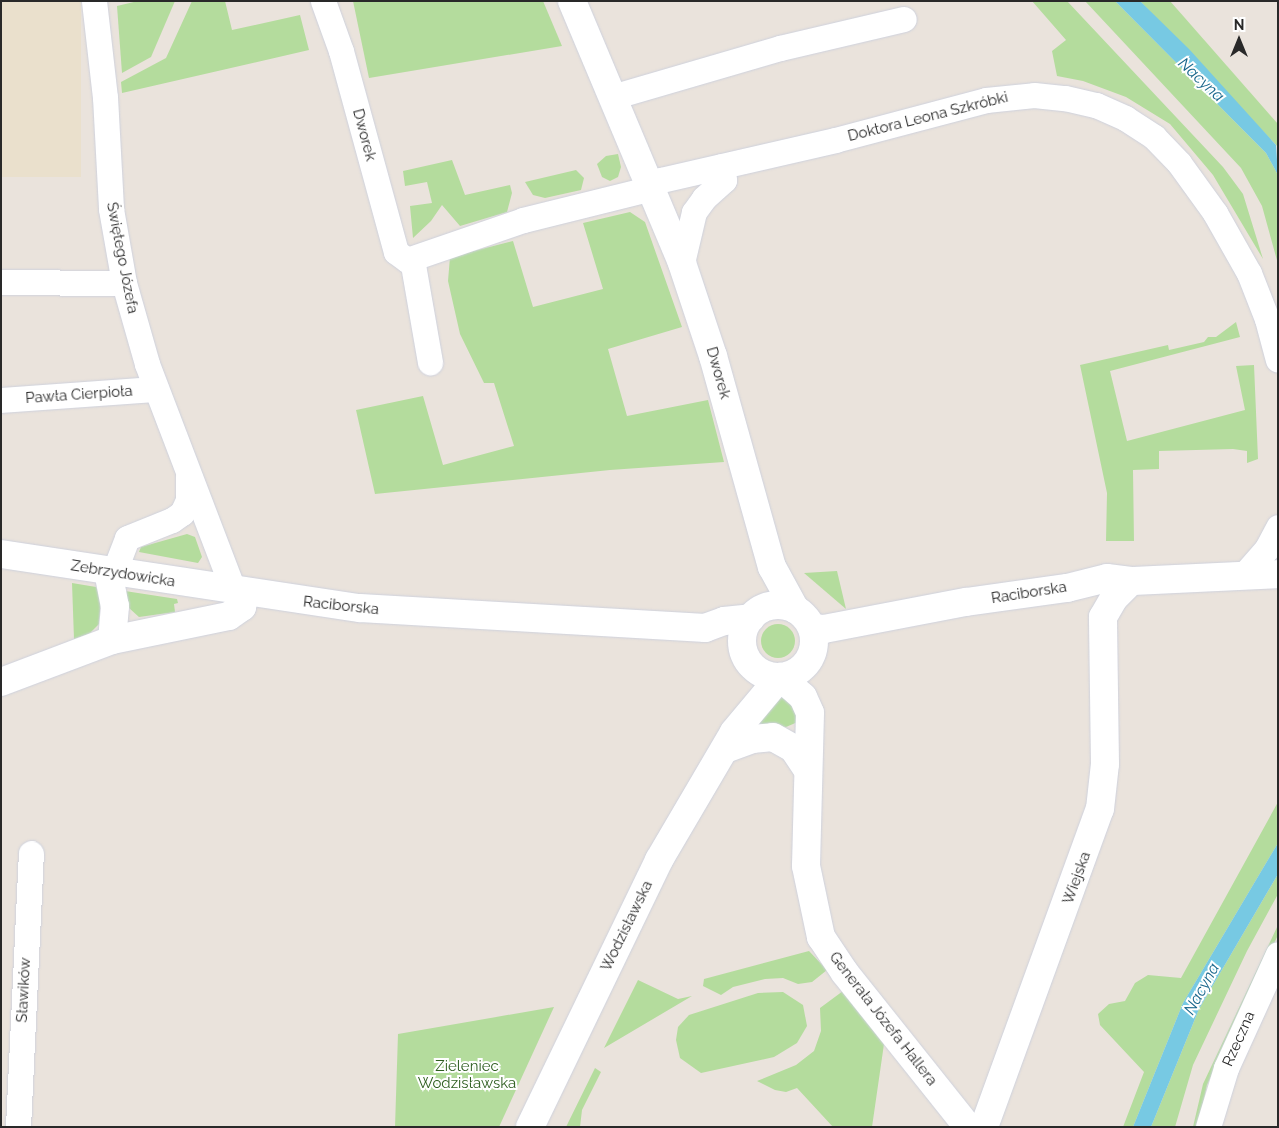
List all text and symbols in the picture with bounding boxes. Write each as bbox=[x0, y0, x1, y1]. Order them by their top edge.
north arrow bbox=[1214, 15, 1264, 65]
text: N bbox=[1234, 17, 1244, 33]
water label: Nacyna bbox=[1174, 54, 1228, 106]
street label: Doktora Leona Szkróbki bbox=[846, 88, 1010, 146]
street label: Dworek bbox=[348, 107, 380, 163]
street label: Świętego Józefa bbox=[102, 201, 142, 315]
street label: Dworek bbox=[702, 345, 734, 401]
street label: Pawła Cierpioła bbox=[25, 382, 133, 408]
street label: Zebrzydowicka bbox=[69, 557, 177, 591]
street label: Raciborska bbox=[990, 578, 1068, 608]
street label: Raciborska bbox=[302, 593, 380, 619]
street label: Wiejska bbox=[1059, 849, 1095, 907]
street label: Wodzisławska bbox=[597, 878, 657, 974]
street label: Generała Józefa Hallera bbox=[825, 948, 941, 1090]
street label: Sławików bbox=[13, 957, 35, 1023]
water label: Nacyna bbox=[1180, 960, 1224, 1018]
street label: Rzeczna bbox=[1219, 1009, 1259, 1069]
park label: Zieleniec Wodzisławska bbox=[418, 1057, 516, 1092]

